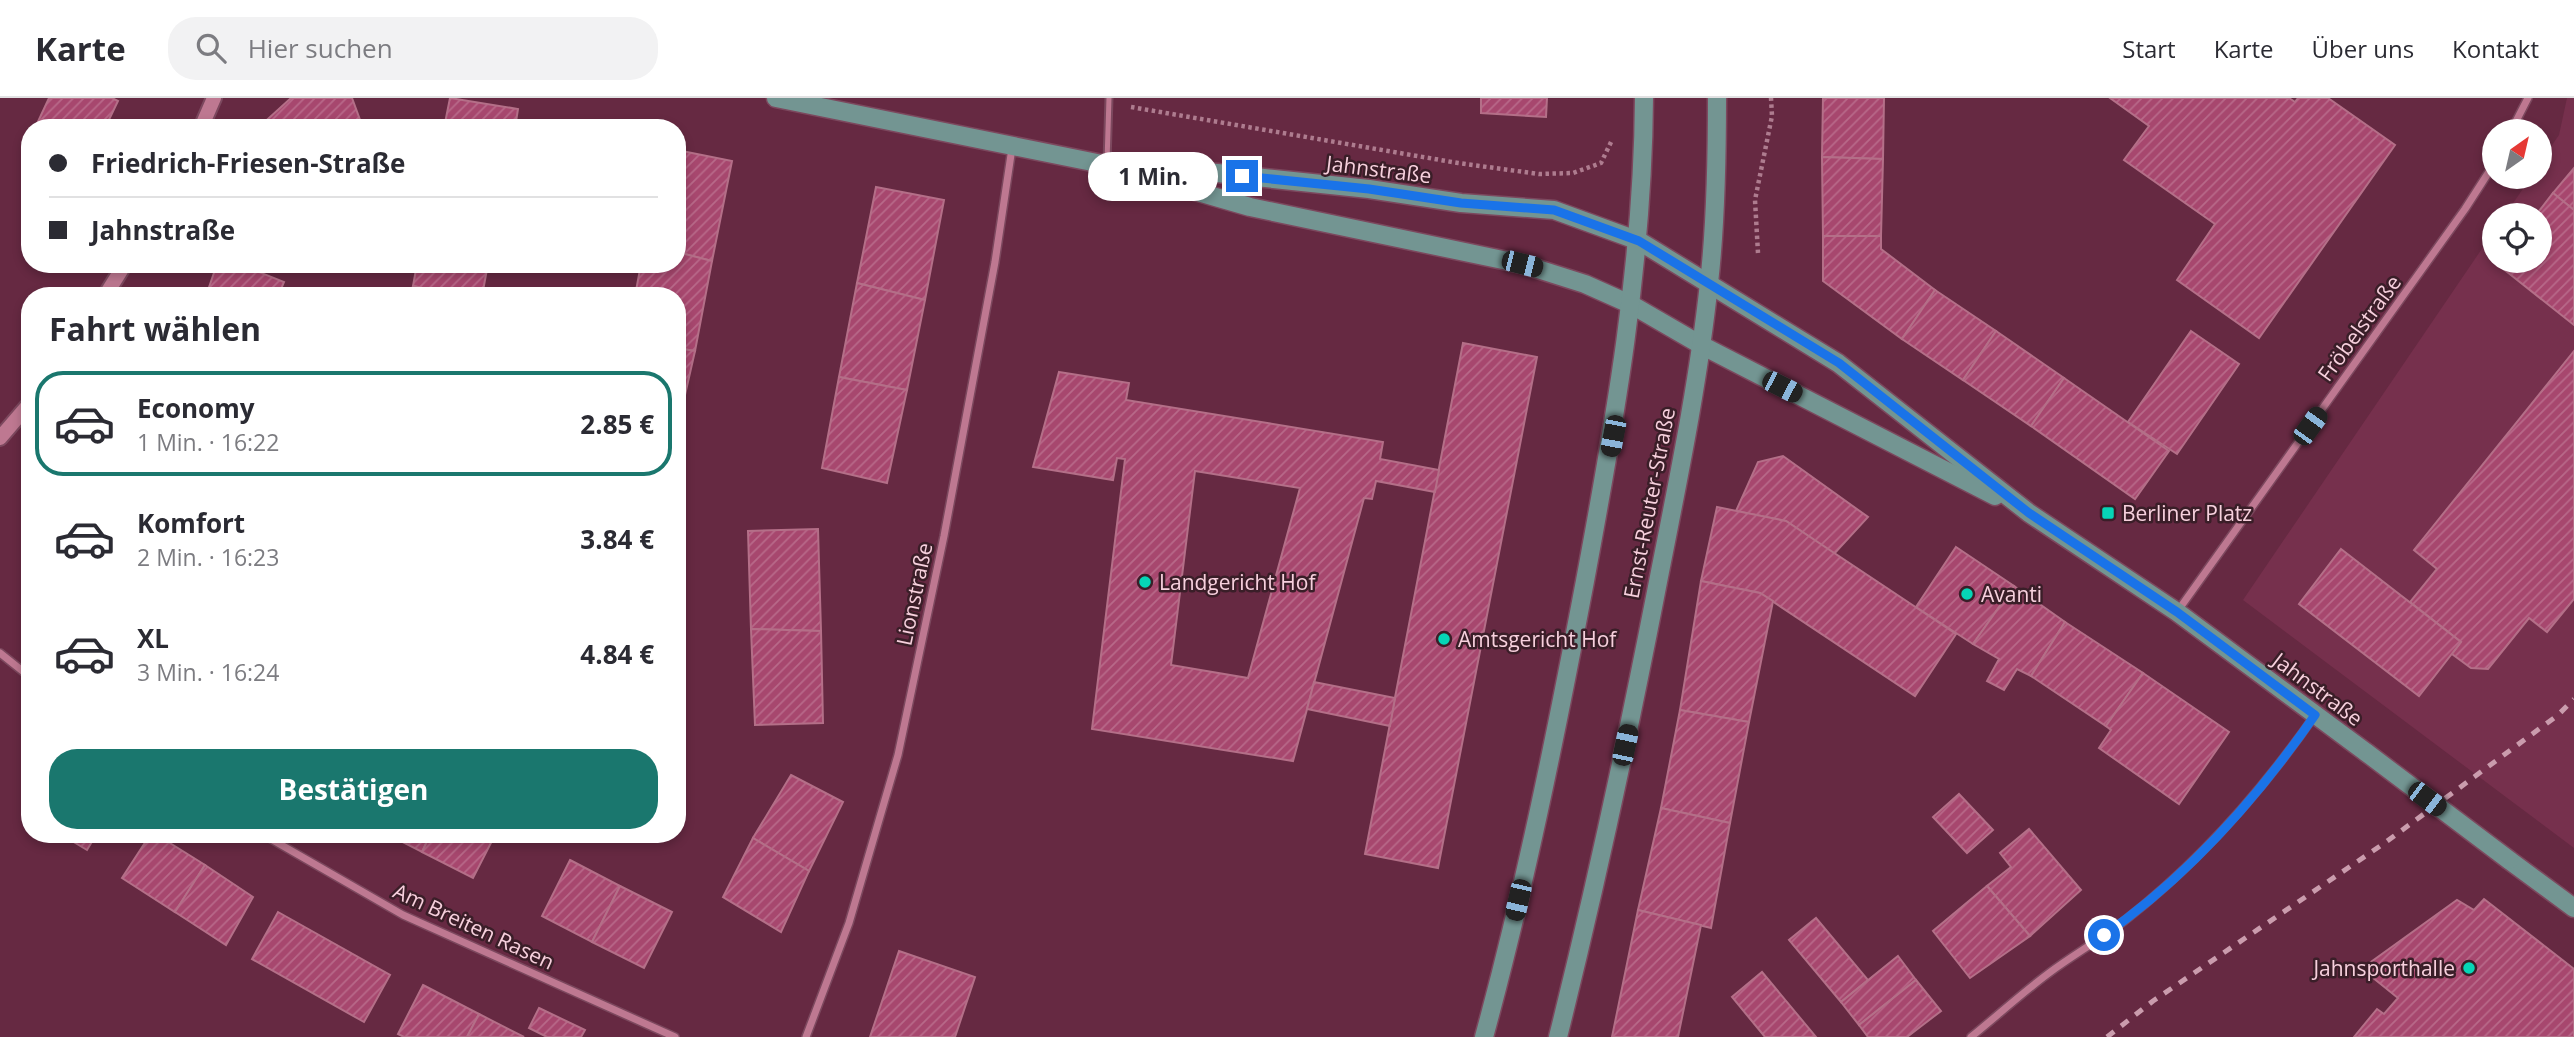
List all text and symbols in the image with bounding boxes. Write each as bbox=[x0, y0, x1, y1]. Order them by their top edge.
search box bbox=[168, 17, 658, 80]
text: Karte bbox=[35, 26, 126, 71]
icon: search bbox=[192, 29, 230, 67]
text: Hier suchen bbox=[248, 30, 393, 66]
text: Start bbox=[2122, 32, 2176, 65]
text: Karte bbox=[2214, 32, 2274, 65]
text: Über uns bbox=[2312, 32, 2414, 65]
text: Kontakt bbox=[2452, 32, 2539, 65]
north arrow bbox=[2482, 119, 2552, 189]
map controls bbox=[2482, 119, 2552, 273]
text: Friedrich-Friesen-Straße bbox=[91, 145, 405, 181]
street label: Jahnstraße bbox=[1323, 148, 1433, 189]
callout: 1 Min. bbox=[1088, 152, 1218, 200]
text: 1 Min. bbox=[1118, 160, 1188, 192]
route end bbox=[1226, 160, 1258, 192]
button: locate bbox=[2482, 203, 2552, 273]
text: Jahnstraße bbox=[91, 212, 235, 248]
car bbox=[1500, 249, 1545, 279]
street label: Fröbelstraße bbox=[2311, 269, 2407, 387]
text: Fahrt wählen bbox=[49, 307, 261, 350]
car bbox=[1759, 368, 1806, 406]
text: Economy bbox=[137, 390, 255, 426]
icon: car bbox=[53, 392, 116, 455]
car bbox=[2290, 403, 2331, 449]
street label: Ernst-Reuter-Straße bbox=[1617, 405, 1681, 601]
text: 2.85 € bbox=[580, 406, 654, 442]
car bbox=[1599, 413, 1628, 459]
text: 1 Min. · 16:22 bbox=[137, 426, 279, 458]
place label: Berliner Platz bbox=[2122, 499, 2252, 527]
text: Komfort bbox=[137, 505, 245, 541]
marker: Berliner Platz bbox=[2100, 505, 2116, 521]
icon: car bbox=[53, 507, 116, 570]
text: 3.84 € bbox=[580, 521, 654, 557]
street label: Lionstraße bbox=[889, 540, 939, 648]
text: 2 Min. · 16:23 bbox=[137, 541, 279, 573]
place label: Landgericht Hof bbox=[1159, 568, 1317, 596]
marker: Landgericht Hof bbox=[1137, 574, 1153, 590]
place label: Avanti bbox=[1981, 580, 2042, 608]
marker: Avanti bbox=[1959, 586, 1975, 602]
text: XL bbox=[137, 620, 169, 656]
icon: car bbox=[53, 622, 116, 685]
place label: Amtsgericht Hof bbox=[1458, 625, 1618, 653]
marker: Amtsgericht Hof bbox=[1436, 631, 1452, 647]
text: 4.84 € bbox=[580, 636, 654, 672]
street label: Jahnstraße bbox=[2266, 645, 2369, 732]
text: 3 Min. · 16:24 bbox=[137, 656, 279, 688]
car bbox=[1611, 722, 1640, 768]
button: Bestätigen bbox=[49, 749, 658, 829]
car bbox=[2404, 778, 2451, 820]
street label: Am Breiten Rasen bbox=[389, 876, 559, 976]
car bbox=[1504, 877, 1533, 923]
route start bbox=[2088, 919, 2120, 951]
place label: Jahnsporthalle bbox=[2311, 954, 2455, 982]
marker: Jahnsporthalle bbox=[2461, 960, 2477, 976]

